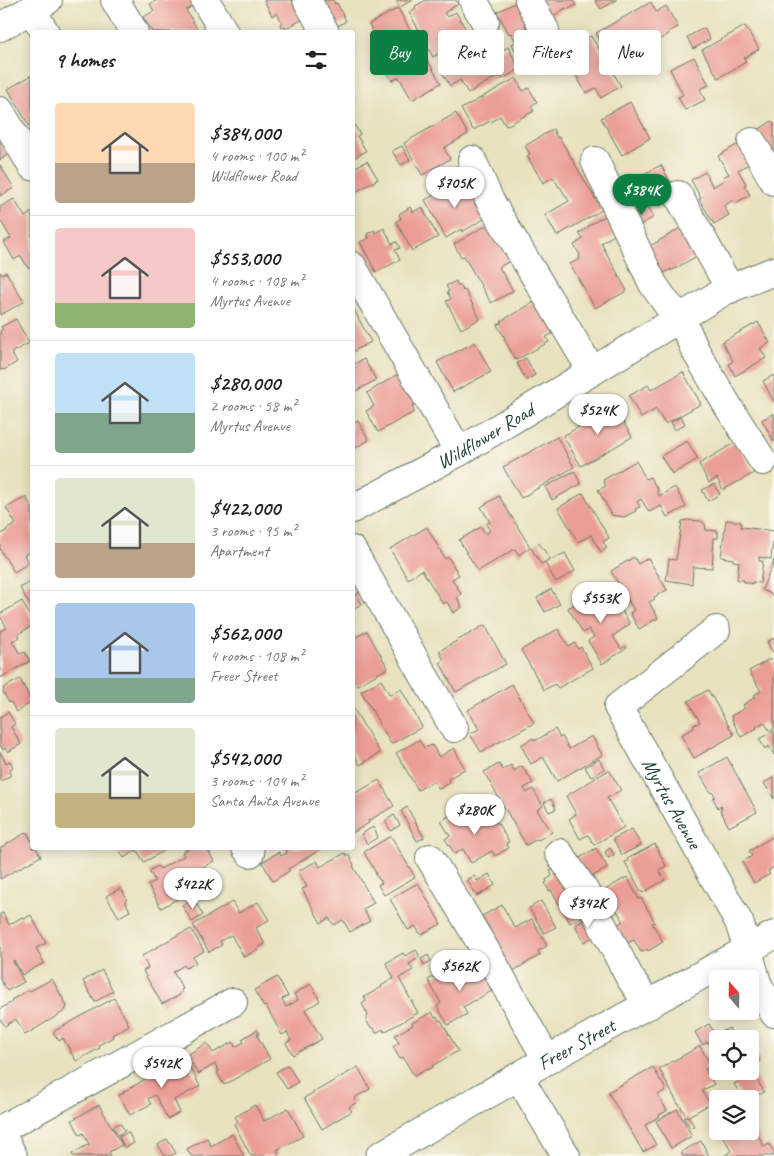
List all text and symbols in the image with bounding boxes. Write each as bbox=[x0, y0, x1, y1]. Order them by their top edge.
chip: Buy bbox=[370, 30, 428, 75]
chip: Rent bbox=[438, 30, 504, 75]
chip: Filters bbox=[514, 30, 589, 75]
chip: New bbox=[599, 30, 661, 75]
icon: filters bbox=[302, 46, 330, 74]
text: 9 homes bbox=[55, 47, 114, 73]
text: $384,000 bbox=[210, 120, 280, 146]
icon: home bbox=[95, 123, 155, 183]
text: 4 rooms · 100 m² bbox=[210, 146, 304, 166]
text: Wildflower Road bbox=[210, 166, 297, 186]
pin: $705K bbox=[420, 166, 490, 209]
text: $705K bbox=[437, 173, 473, 193]
pin: $384K bbox=[607, 174, 677, 216]
text: $384K bbox=[624, 180, 660, 200]
text: $553,000 bbox=[210, 245, 280, 271]
icon: home bbox=[95, 248, 155, 308]
text: 4 rooms · 108 m² bbox=[210, 271, 304, 291]
text: Myrtus Avenue bbox=[210, 291, 290, 311]
text: $280,000 bbox=[210, 370, 280, 396]
icon: home bbox=[95, 373, 155, 433]
pin: $524K bbox=[563, 394, 633, 436]
text: 2 rooms · 58 m² bbox=[210, 396, 296, 416]
street label: Wildflower Road bbox=[433, 396, 541, 475]
text: $524K bbox=[580, 400, 616, 420]
text: Myrtus Avenue bbox=[210, 416, 290, 436]
text: $422,000 bbox=[210, 495, 280, 521]
icon: home bbox=[95, 498, 155, 558]
text: 3 rooms · 95 m² bbox=[210, 521, 296, 541]
text: Apartment bbox=[210, 541, 269, 561]
pin: $553K bbox=[566, 582, 636, 624]
text: $553K bbox=[583, 588, 619, 608]
text: $562,000 bbox=[210, 620, 280, 646]
icon: home bbox=[95, 623, 155, 683]
text: 4 rooms · 108 m² bbox=[210, 646, 304, 666]
text: Freer Street bbox=[210, 666, 277, 686]
text: $542,000 bbox=[210, 745, 280, 771]
icon: home bbox=[95, 748, 155, 808]
street label: Myrtus Avenue bbox=[636, 754, 708, 854]
text: 3 rooms · 104 m² bbox=[210, 771, 304, 791]
text: Santa Anita Avenue bbox=[210, 791, 319, 811]
pin: $280K bbox=[440, 794, 510, 836]
text: $280K bbox=[457, 800, 493, 820]
pin: $422K bbox=[158, 868, 228, 910]
text: $422K bbox=[175, 874, 211, 894]
pin: $342K bbox=[553, 886, 623, 929]
text: $342K bbox=[570, 893, 606, 913]
pin: $562K bbox=[425, 950, 495, 992]
text: $562K bbox=[441, 956, 479, 976]
north arrow bbox=[709, 970, 759, 1020]
map controls bbox=[709, 970, 759, 1140]
street label: Freer Street bbox=[533, 1012, 622, 1076]
button: locate bbox=[709, 1030, 759, 1080]
pin: $542K bbox=[127, 1046, 197, 1089]
text: $542K bbox=[144, 1053, 180, 1073]
button: layers bbox=[709, 1090, 759, 1140]

